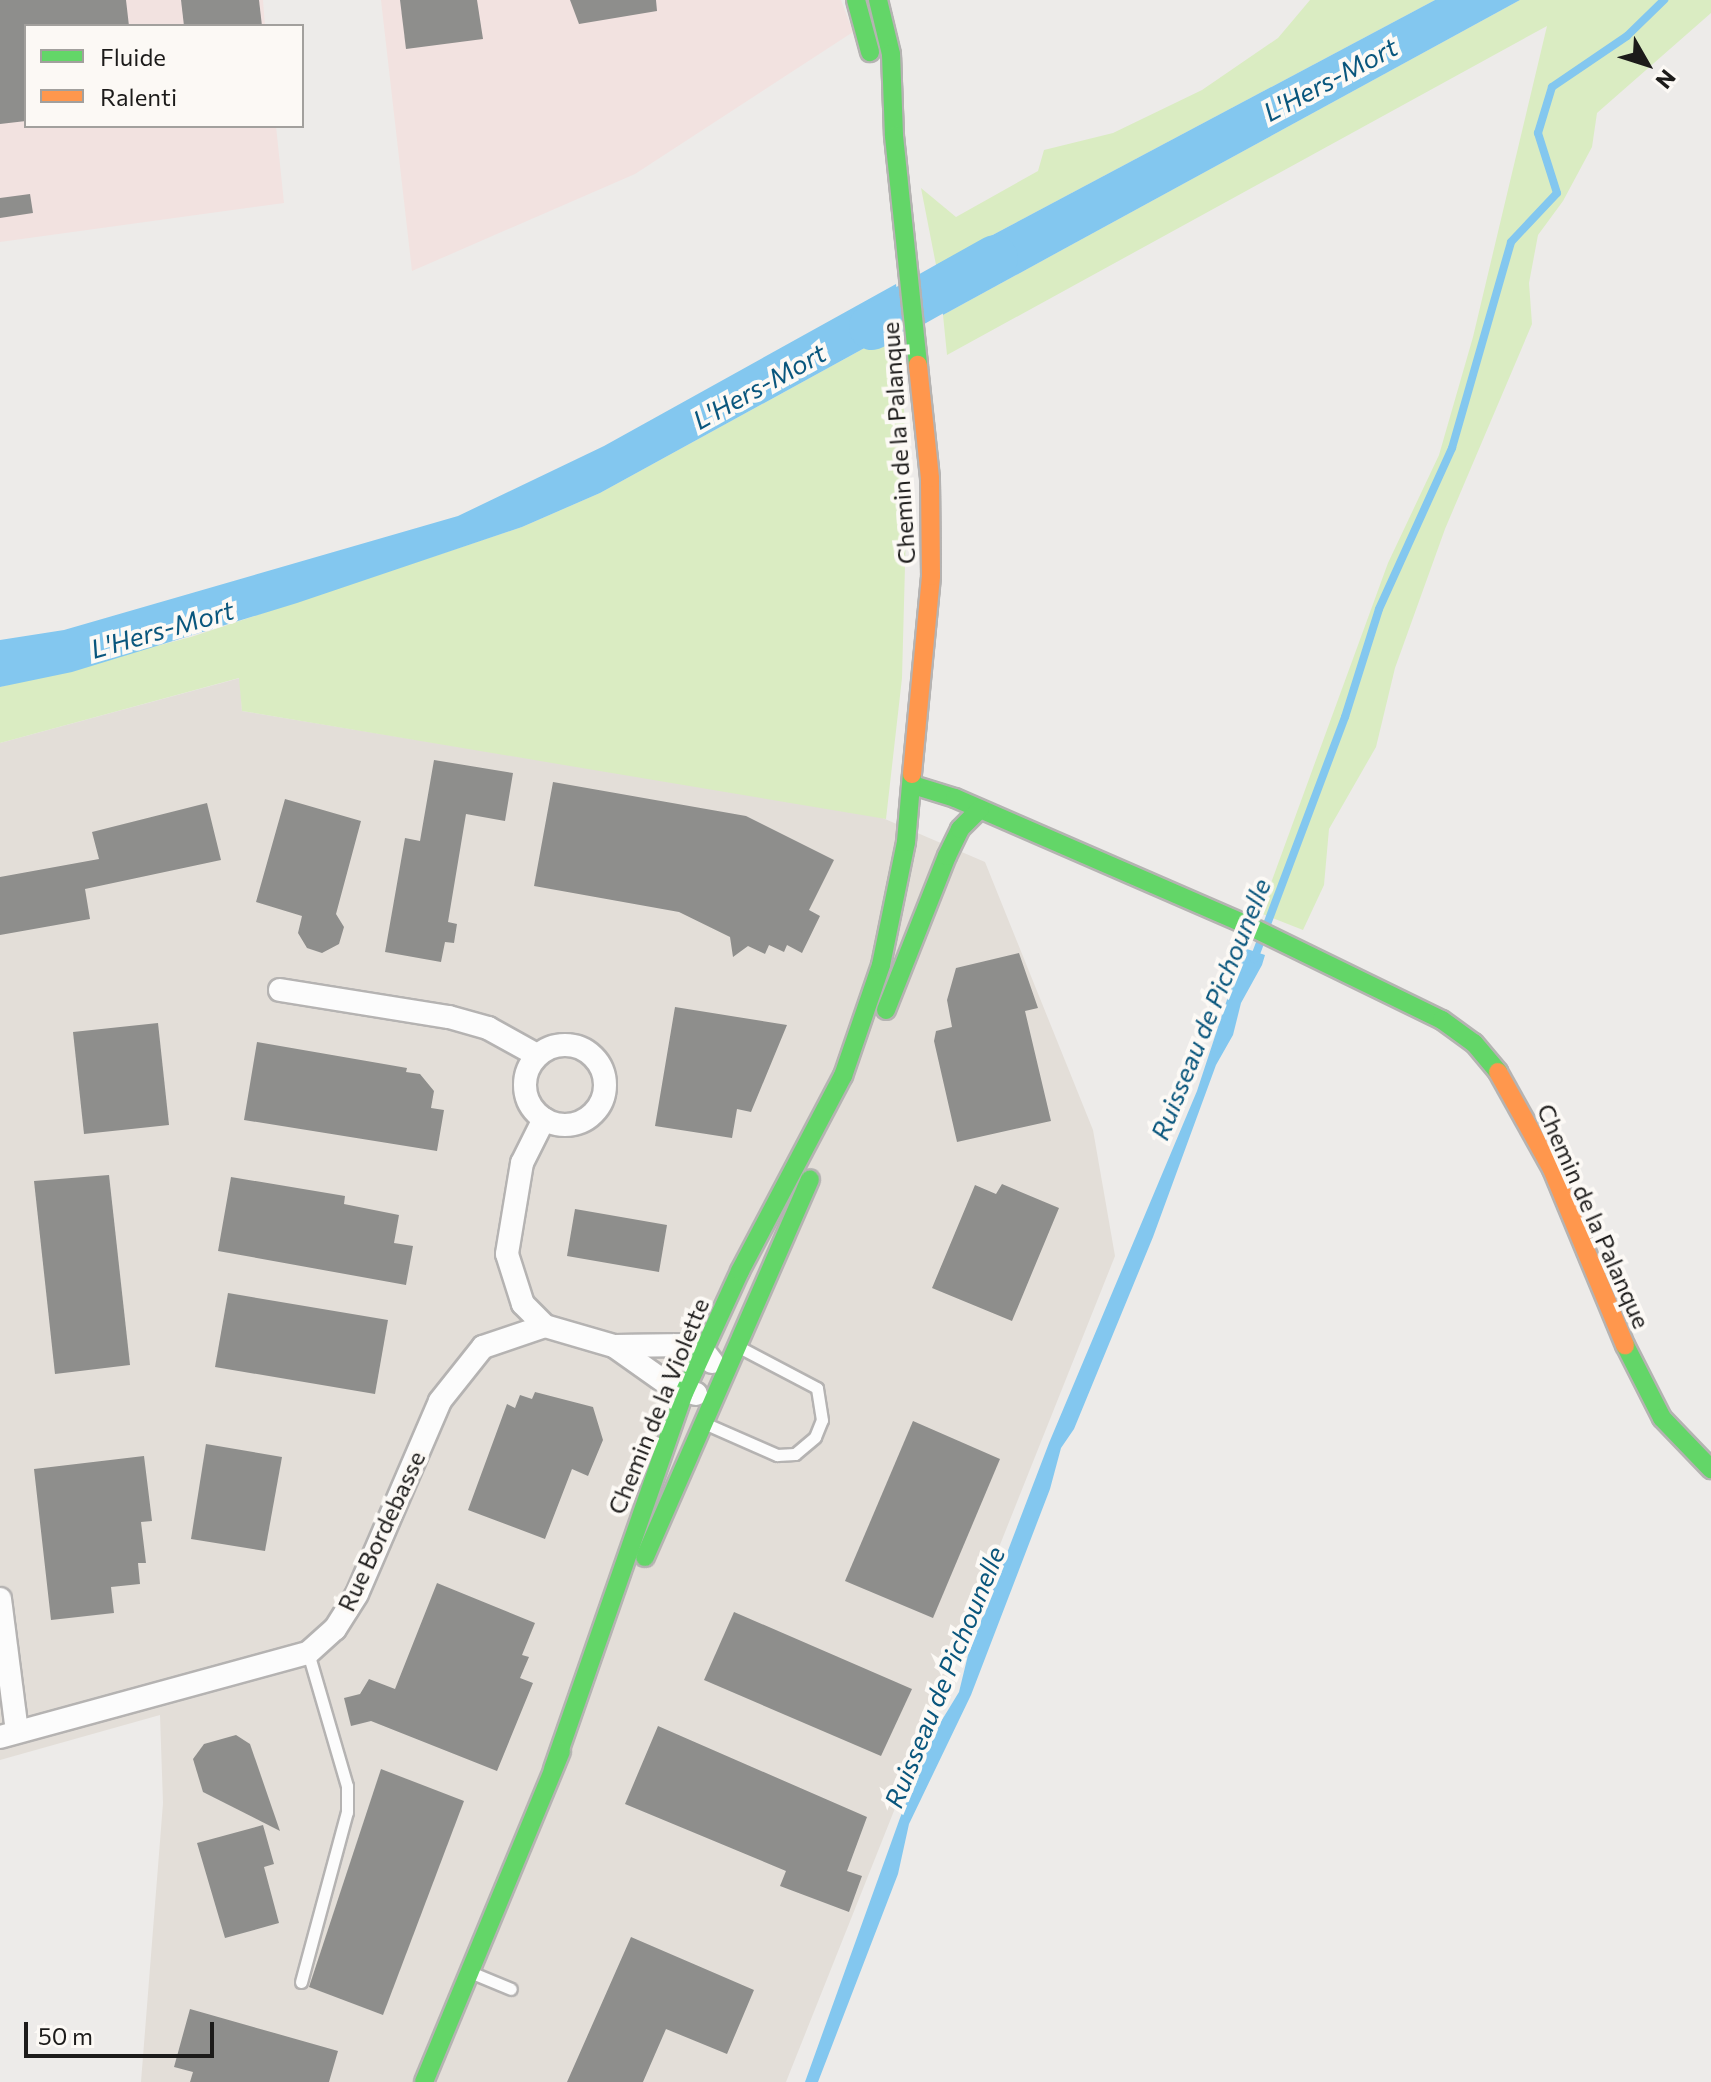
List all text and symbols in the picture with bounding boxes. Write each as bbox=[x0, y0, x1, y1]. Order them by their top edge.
legend bbox=[24, 24, 304, 128]
north arrow bbox=[1607, 24, 1687, 104]
water label: L'Hers-Mort bbox=[1258, 31, 1402, 127]
text: Fluide bbox=[100, 42, 166, 71]
text: N bbox=[1650, 65, 1682, 94]
text: Ralenti bbox=[100, 82, 177, 111]
street label: Chemin de la Palanque bbox=[875, 321, 921, 565]
water label: L'Hers-Mort bbox=[687, 337, 831, 435]
water label: L'Hers-Mort bbox=[87, 594, 237, 664]
water label: Ruisseau de Pichounelle bbox=[1143, 874, 1277, 1144]
street label: Chemin de la Palanque bbox=[1531, 1099, 1657, 1333]
street label: Chemin de la Violette bbox=[601, 1294, 715, 1518]
street label: Rue Bordebasse bbox=[331, 1446, 431, 1616]
water label: Ruisseau de Pichounelle bbox=[877, 1542, 1011, 1812]
scale bar bbox=[28, 2006, 218, 2056]
text: 50 m bbox=[38, 2021, 93, 2050]

